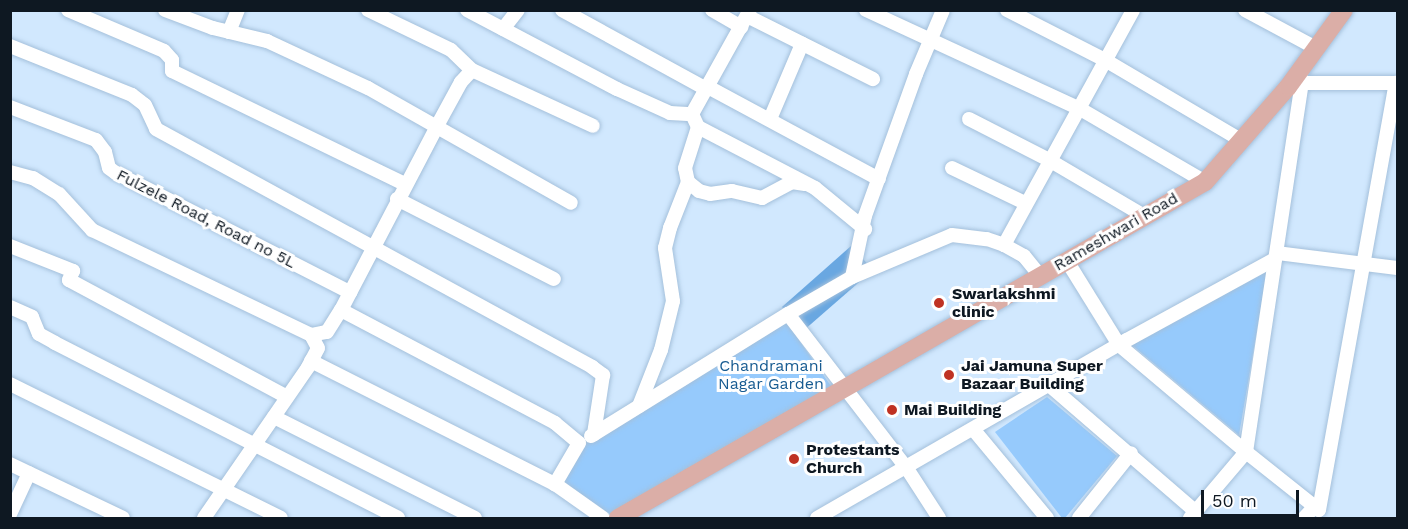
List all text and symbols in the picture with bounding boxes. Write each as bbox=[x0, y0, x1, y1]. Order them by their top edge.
street label: Fulzele Road, Road no 5L bbox=[113, 165, 299, 273]
street label: Rameshwari Road bbox=[1051, 189, 1181, 275]
place label: Swarlakshmi clinic bbox=[952, 284, 1055, 322]
marker: Swarlakshmi clinic bbox=[930, 294, 948, 312]
park label: Chandramani Nagar Garden bbox=[718, 356, 824, 394]
place label: Jai Jamuna Super Bazaar Building bbox=[961, 356, 1103, 394]
marker: Jai Jamuna Super Bazaar Building bbox=[942, 368, 956, 382]
place label: Mai Building bbox=[904, 400, 1001, 420]
marker: Mai Building bbox=[885, 403, 899, 417]
place label: Protestants Church bbox=[806, 440, 900, 478]
marker: Protestants Church bbox=[787, 452, 801, 466]
scale bar bbox=[1204, 478, 1302, 516]
text: 50 m bbox=[1212, 490, 1257, 511]

